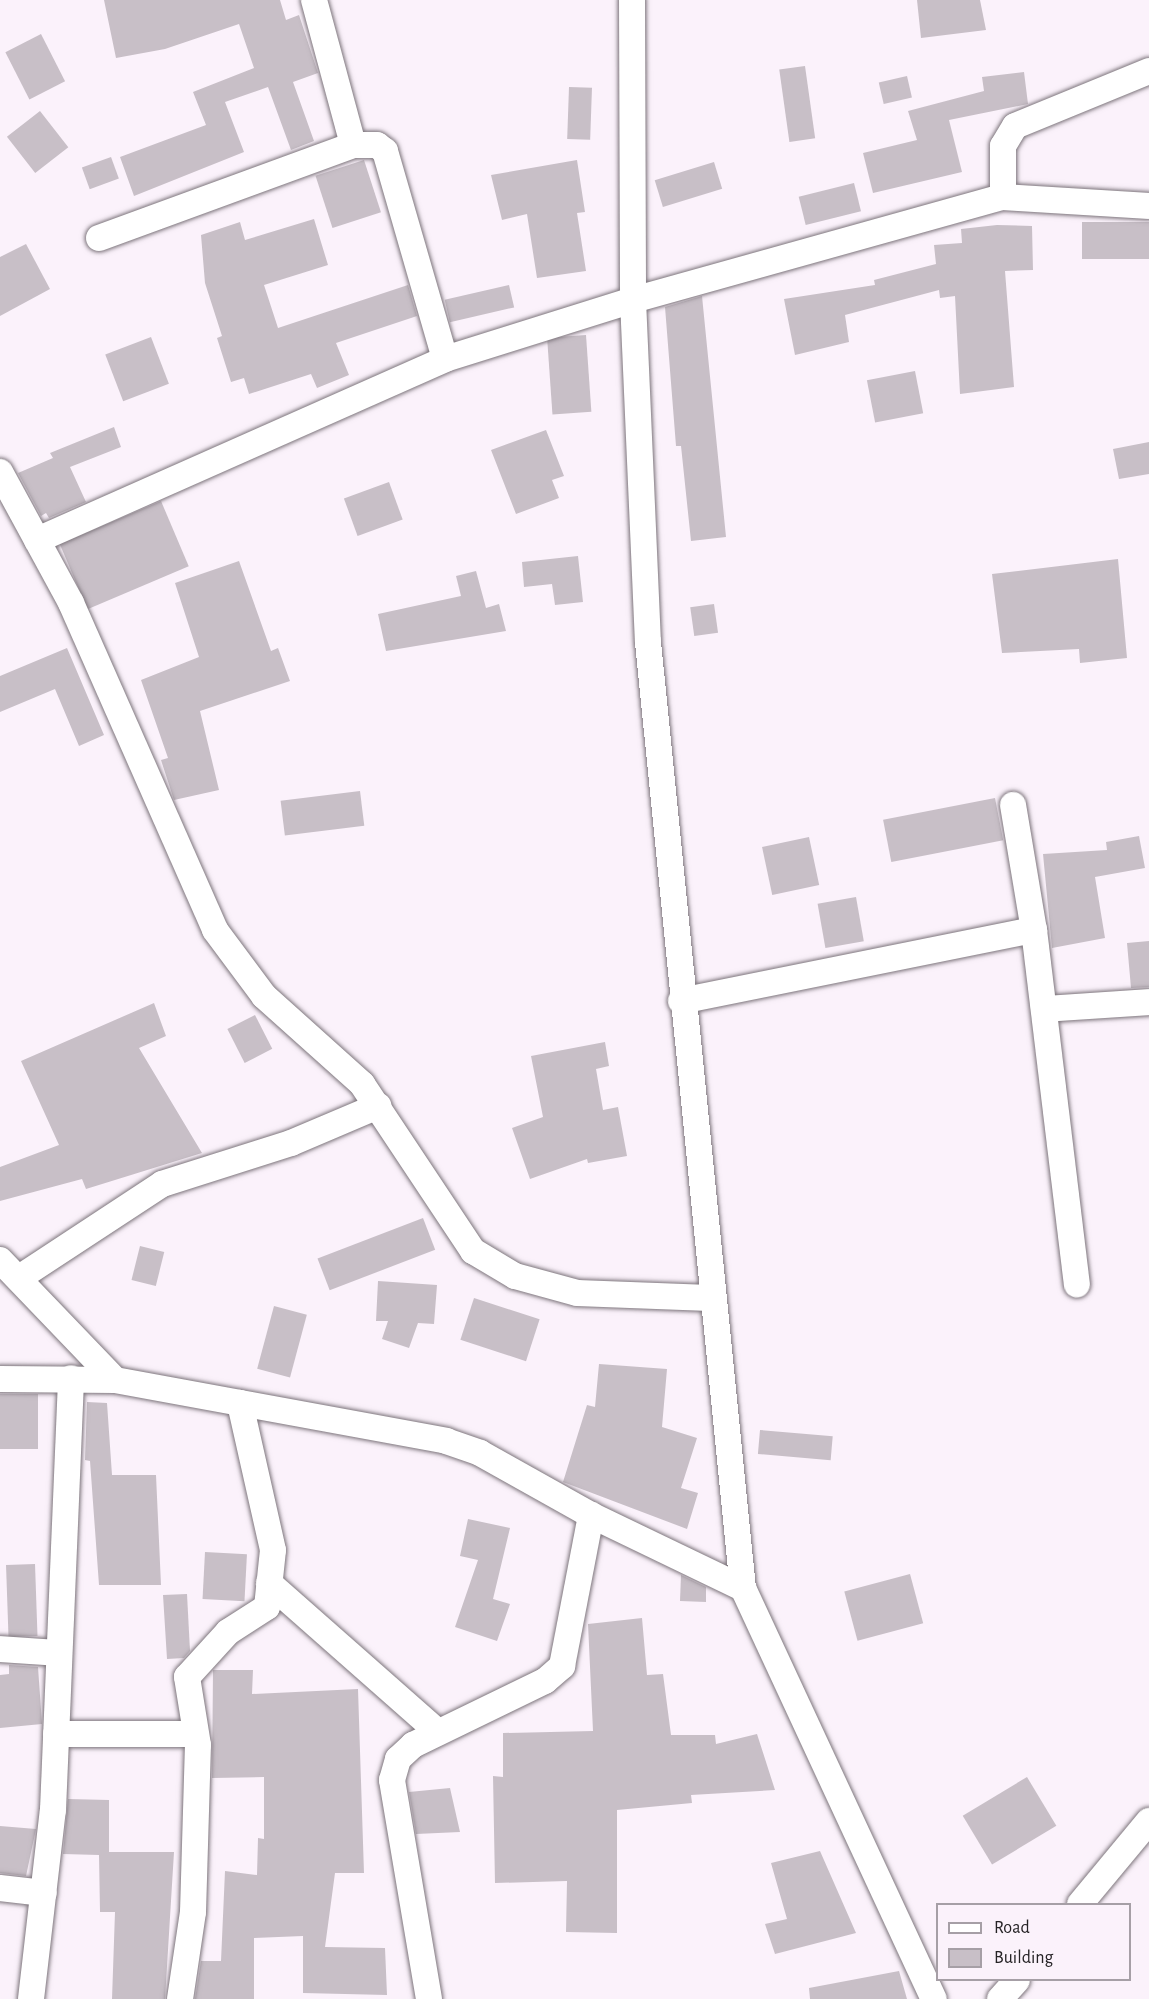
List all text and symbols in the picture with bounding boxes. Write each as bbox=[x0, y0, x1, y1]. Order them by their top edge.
legend bbox=[936, 1903, 1131, 1981]
text: Road bbox=[994, 1919, 1030, 1937]
text: Building bbox=[994, 1949, 1053, 1967]

